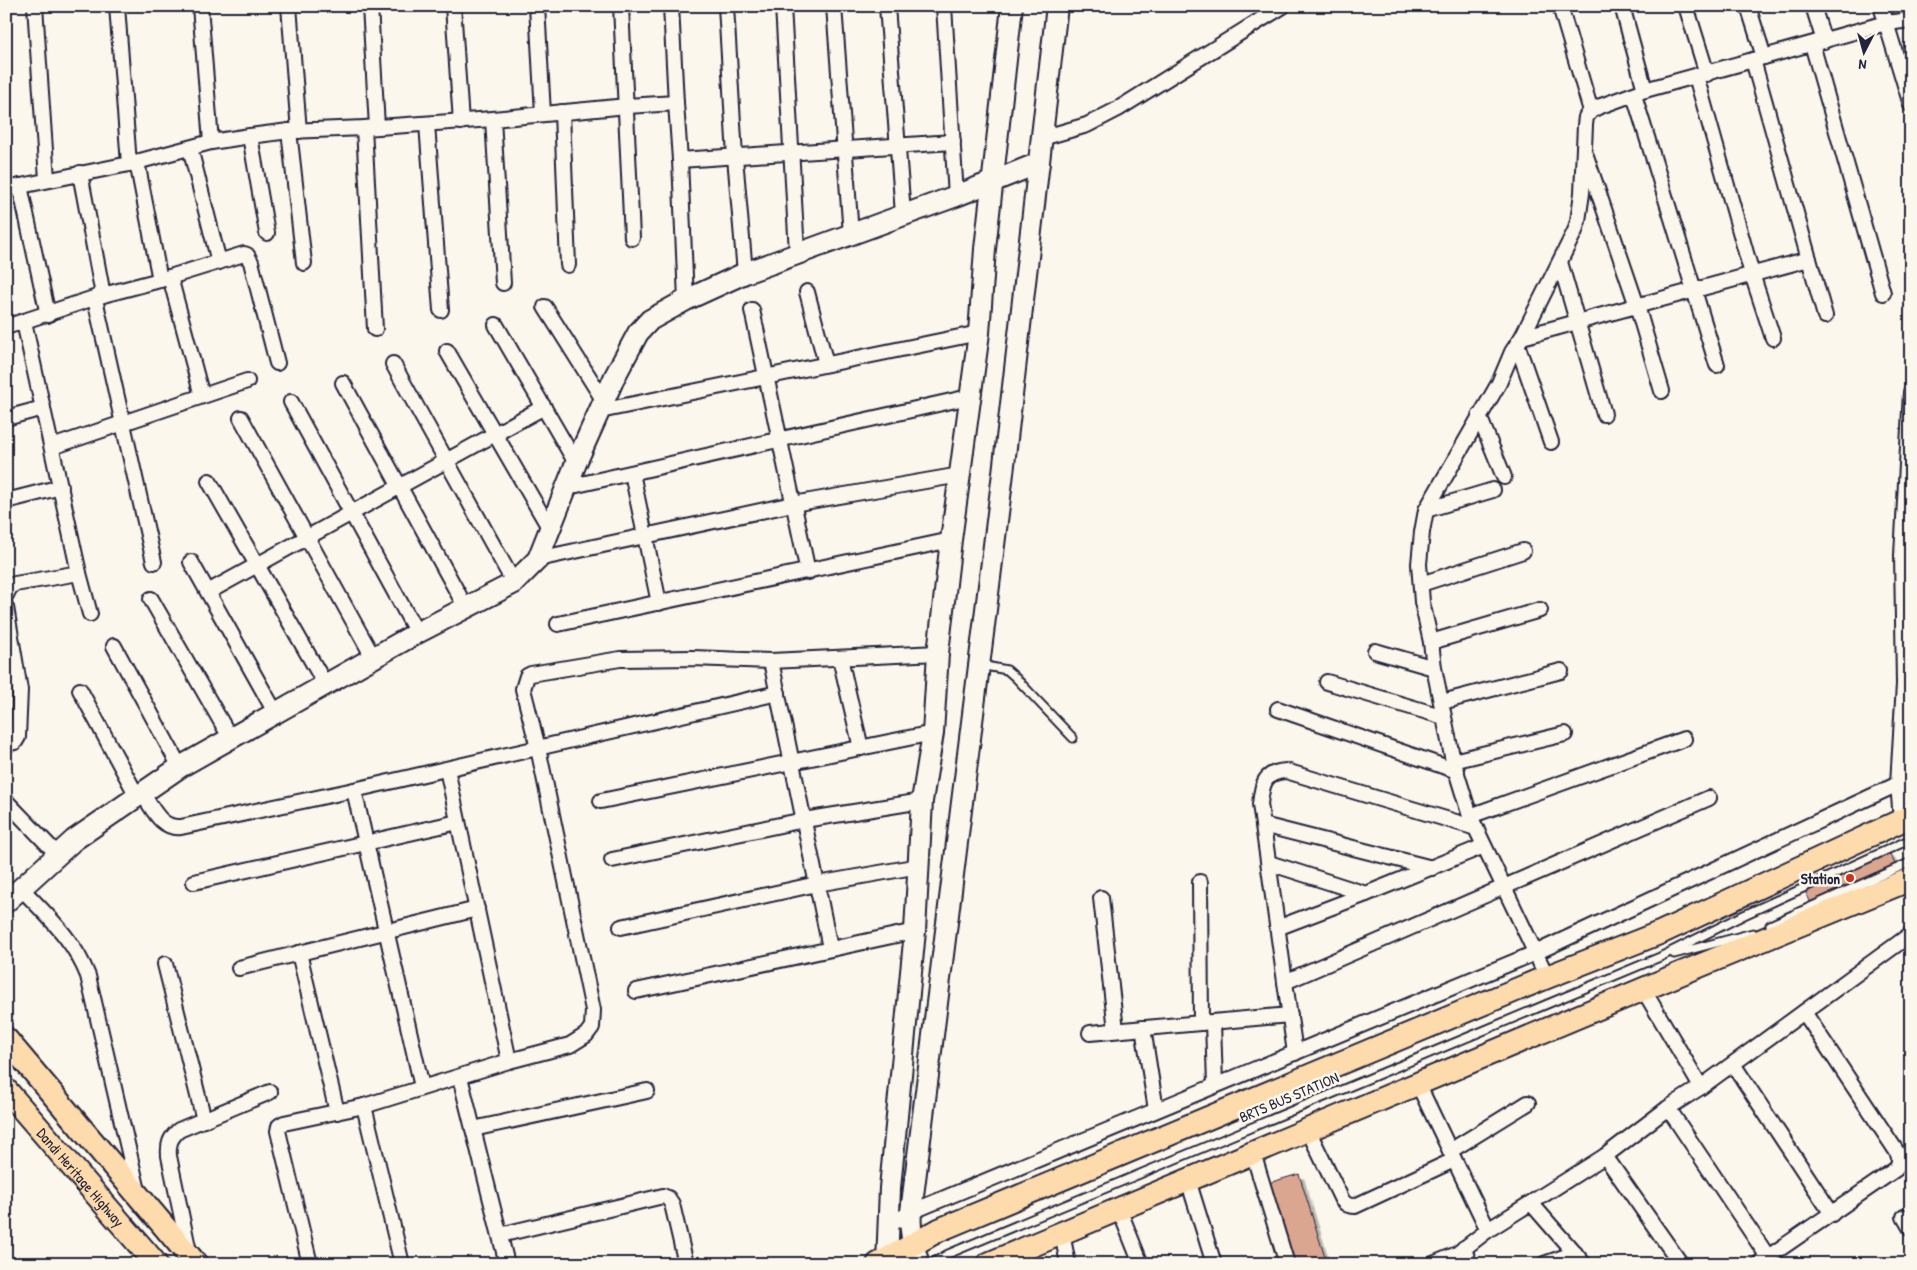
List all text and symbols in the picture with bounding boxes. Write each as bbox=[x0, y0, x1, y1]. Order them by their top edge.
north arrow bbox=[1840, 28, 1890, 78]
text: N bbox=[1857, 56, 1867, 75]
place label: Station bbox=[1801, 868, 1840, 889]
marker: Station bbox=[1844, 872, 1856, 884]
street label: BRTS BUS STATION bbox=[1236, 1067, 1342, 1127]
street label: Dandi Heritage Highway bbox=[32, 1123, 130, 1231]

